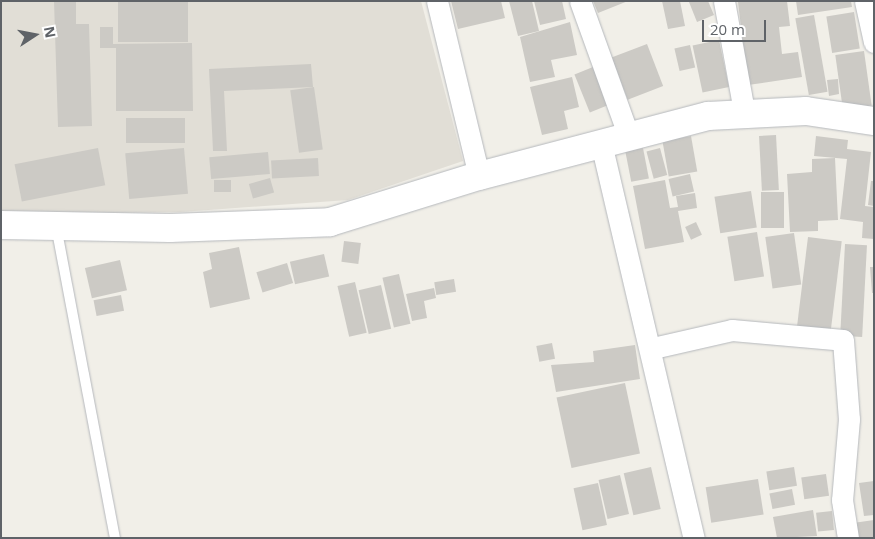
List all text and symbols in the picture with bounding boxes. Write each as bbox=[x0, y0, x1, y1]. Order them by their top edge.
north arrow bbox=[10, 10, 60, 60]
scale bar bbox=[705, 10, 769, 42]
text: 20 m bbox=[710, 19, 745, 39]
text: N bbox=[40, 25, 61, 39]

